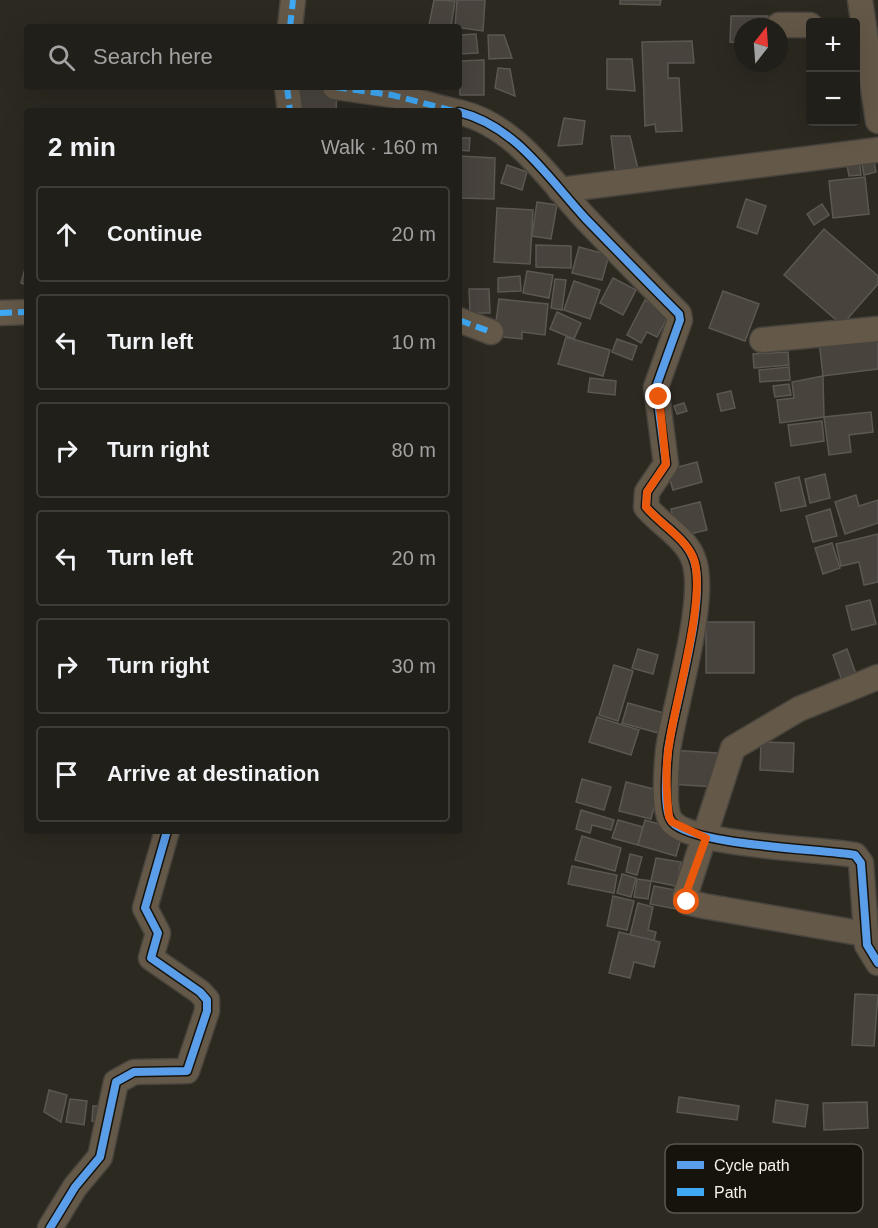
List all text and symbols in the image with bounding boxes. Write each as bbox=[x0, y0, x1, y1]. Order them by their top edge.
north arrow bbox=[734, 18, 788, 72]
map controls bbox=[806, 18, 860, 126]
button: + bbox=[806, 18, 860, 72]
search box bbox=[24, 24, 462, 90]
icon: search bbox=[45, 41, 78, 74]
text: Search here bbox=[93, 44, 213, 69]
button: − bbox=[806, 72, 860, 126]
text: 2 min bbox=[48, 132, 116, 162]
text: Walk · 160 m bbox=[321, 136, 438, 158]
icon: ahead bbox=[50, 218, 83, 251]
text: Continue bbox=[107, 221, 202, 246]
text: 20 m bbox=[392, 223, 436, 245]
icon: left bbox=[50, 326, 83, 359]
text: Turn left bbox=[107, 329, 193, 354]
text: 10 m bbox=[392, 331, 436, 353]
route end bbox=[645, 383, 671, 409]
icon: right bbox=[50, 434, 83, 467]
text: Turn right bbox=[107, 437, 209, 462]
text: 80 m bbox=[392, 439, 436, 461]
icon: left bbox=[50, 542, 83, 575]
text: Turn left bbox=[107, 545, 193, 570]
text: 20 m bbox=[392, 547, 436, 569]
icon: right bbox=[50, 650, 83, 683]
text: Turn right bbox=[107, 653, 209, 678]
text: 30 m bbox=[392, 655, 436, 677]
icon: arrive bbox=[50, 758, 83, 791]
text: Arrive at destination bbox=[107, 761, 320, 786]
route start bbox=[673, 888, 699, 914]
legend bbox=[665, 1144, 863, 1213]
text: Cycle path bbox=[714, 1157, 790, 1174]
text: Path bbox=[714, 1184, 747, 1201]

